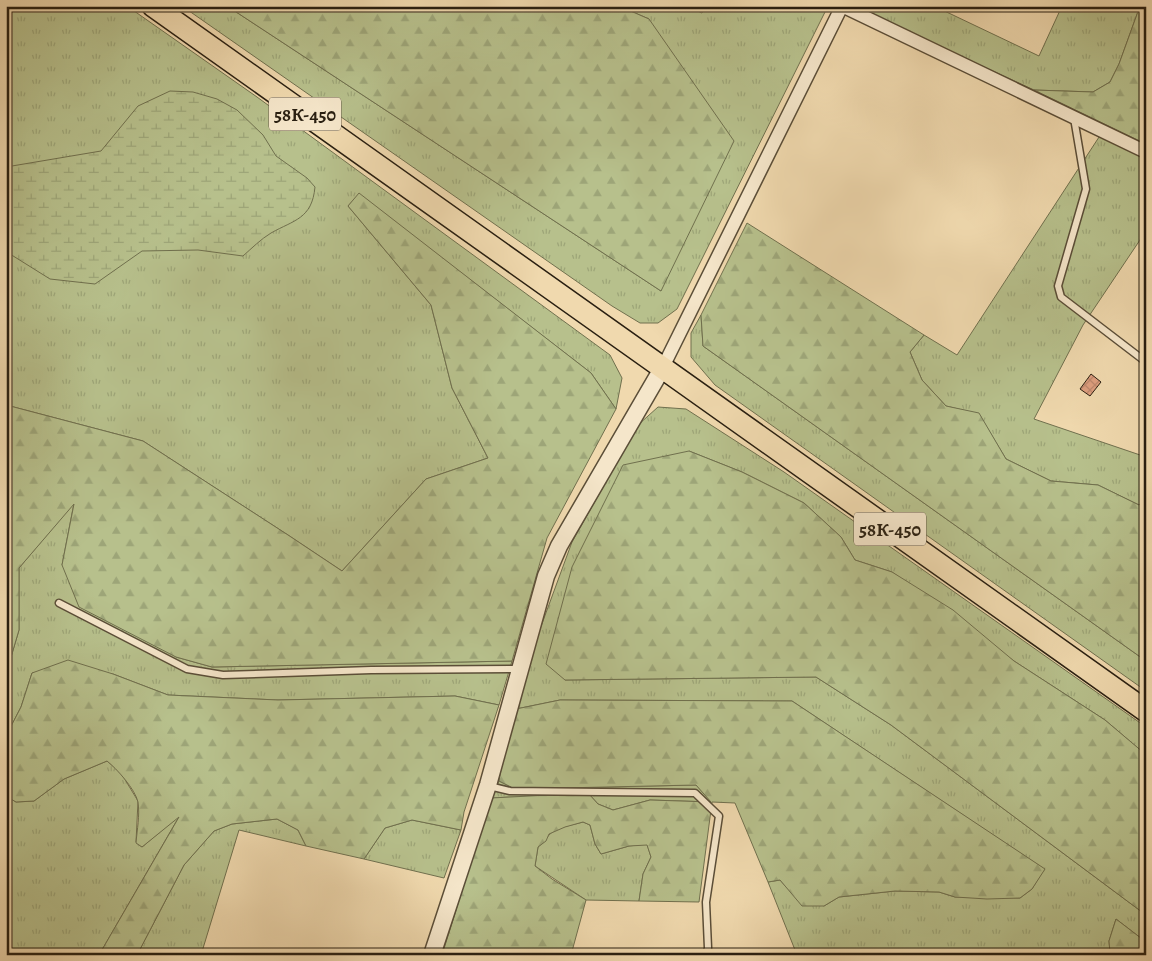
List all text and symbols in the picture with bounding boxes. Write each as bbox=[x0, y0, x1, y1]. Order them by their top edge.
road number: 58К-450 bbox=[269, 98, 341, 130]
road number: 58К-450 bbox=[854, 512, 926, 546]

